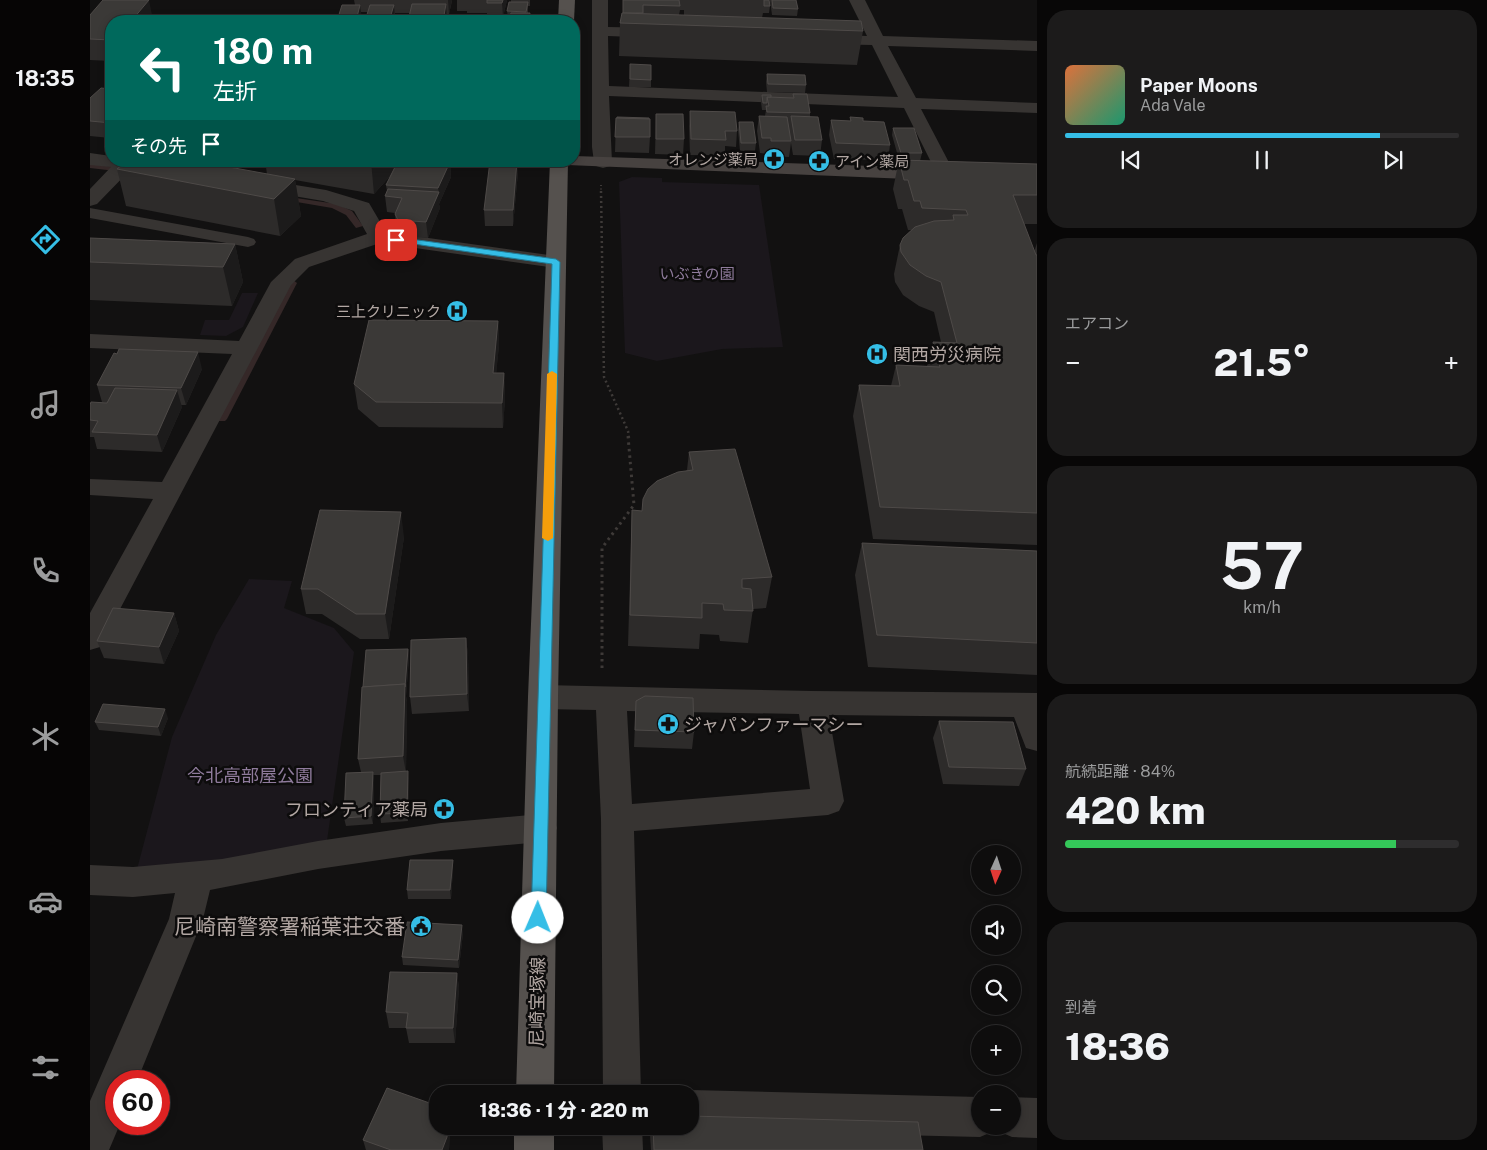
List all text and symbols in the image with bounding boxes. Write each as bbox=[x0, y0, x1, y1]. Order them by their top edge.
text: 180 m bbox=[213, 31, 313, 72]
icon: left bbox=[130, 35, 195, 100]
text: 18:35 bbox=[15, 65, 75, 91]
text: Paper Moons bbox=[1140, 74, 1258, 96]
text: 左折 bbox=[213, 78, 257, 104]
text: Ada Vale bbox=[1140, 96, 1205, 115]
icon: arrive bbox=[197, 130, 225, 158]
text: その先 bbox=[130, 135, 187, 157]
icon: previous bbox=[1117, 146, 1145, 174]
icon: pause bbox=[1248, 146, 1276, 174]
icon: next bbox=[1379, 146, 1407, 174]
pharmacy icon: オレンジ薬局 bbox=[762, 147, 786, 171]
pharmacy icon: アイン薬局 bbox=[807, 149, 831, 173]
place label: オレンジ薬局 bbox=[668, 151, 758, 168]
place label: アイン薬局 bbox=[835, 153, 909, 170]
pin bbox=[375, 219, 417, 261]
icon: directions bbox=[28, 222, 63, 257]
icon: arrive bbox=[382, 226, 410, 254]
park label: いぶきの園 bbox=[659, 265, 735, 282]
hospital icon: 三上クリニック bbox=[445, 299, 469, 323]
place label: 三上クリニック bbox=[336, 303, 441, 320]
text: エアコン bbox=[1065, 314, 1129, 333]
text: 21.5° bbox=[1214, 340, 1310, 385]
hospital icon: 関西労災病院 bbox=[865, 342, 889, 366]
place label: 関西労災病院 bbox=[893, 344, 1001, 365]
text: − bbox=[1065, 346, 1081, 379]
text: + bbox=[1443, 346, 1459, 379]
icon: music bbox=[28, 387, 63, 422]
text: 57 bbox=[1220, 527, 1304, 604]
icon: phone bbox=[28, 553, 63, 588]
text: km/h bbox=[1243, 598, 1281, 617]
pharmacy icon: ジャパンファーマシー bbox=[656, 712, 680, 736]
place label: ジャパンファーマシー bbox=[684, 714, 863, 735]
icon: climate bbox=[28, 719, 63, 754]
text: 航続距離 · 84% bbox=[1065, 762, 1175, 781]
park label: 今北高部屋公園 bbox=[187, 765, 313, 786]
text: 420 km bbox=[1065, 788, 1205, 833]
pharmacy icon: フロンティア薬局 bbox=[432, 797, 456, 821]
place label: フロンティア薬局 bbox=[285, 799, 428, 820]
north arrow bbox=[971, 845, 1021, 895]
map controls bbox=[971, 845, 1021, 1135]
icon: car bbox=[28, 884, 63, 919]
position arrow bbox=[511, 891, 563, 943]
button: sound bbox=[971, 905, 1021, 955]
place label: 尼崎南警察署稲葉荘交番 bbox=[174, 914, 405, 939]
public building icon: 尼崎南警察署稲葉荘交番 bbox=[409, 914, 433, 938]
street label: 尼崎宝塚線 bbox=[526, 957, 548, 1047]
button: search bbox=[971, 965, 1021, 1015]
text: 到着 bbox=[1065, 998, 1097, 1017]
text: 18:36 bbox=[1065, 1024, 1170, 1069]
button: + bbox=[971, 1025, 1021, 1075]
icon: filters bbox=[28, 1050, 63, 1085]
speed limit sign: 60 bbox=[105, 1070, 170, 1135]
button: − bbox=[971, 1085, 1021, 1135]
text: 18:36 · 1 分 · 220 m bbox=[479, 1099, 649, 1121]

